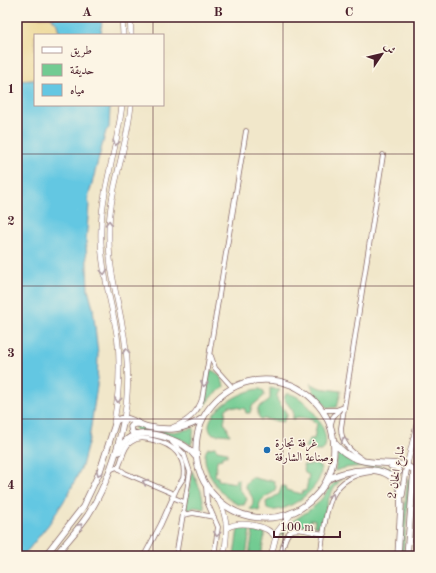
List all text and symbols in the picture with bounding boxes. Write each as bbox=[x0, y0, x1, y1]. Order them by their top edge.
text: A bbox=[82, 6, 92, 19]
text: B bbox=[213, 6, 223, 19]
text: C bbox=[345, 6, 353, 19]
legend bbox=[34, 34, 164, 106]
north arrow bbox=[362, 34, 402, 74]
text: ش bbox=[381, 41, 397, 57]
text: طريق bbox=[70, 45, 92, 58]
text: حديقة bbox=[70, 65, 94, 78]
text: 1 bbox=[7, 83, 15, 96]
text: مياه bbox=[70, 85, 85, 97]
one-way arrow bbox=[112, 140, 120, 147]
text: 2 bbox=[7, 215, 15, 228]
one-way arrow bbox=[105, 220, 113, 226]
one-way arrow bbox=[99, 269, 108, 275]
text: 3 bbox=[7, 347, 15, 360]
one-way arrow bbox=[122, 348, 131, 354]
one-way arrow bbox=[200, 381, 209, 387]
one-way arrow bbox=[113, 397, 122, 403]
one-way arrow bbox=[340, 436, 348, 443]
place label: غرفة تجارة وصناعة الشارقة bbox=[275, 437, 334, 465]
street label: شارع الخان 2 bbox=[386, 444, 412, 501]
marker: غرفة تجارة وصناعة الشارقة bbox=[262, 445, 272, 455]
one-way arrow bbox=[95, 469, 103, 476]
one-way arrow bbox=[142, 478, 149, 486]
text: 4 bbox=[7, 479, 15, 492]
one-way arrow bbox=[327, 493, 335, 501]
scale bar bbox=[274, 513, 340, 539]
text: 100 m bbox=[280, 522, 314, 534]
one-way arrow bbox=[75, 523, 82, 530]
one-way arrow bbox=[213, 531, 222, 537]

